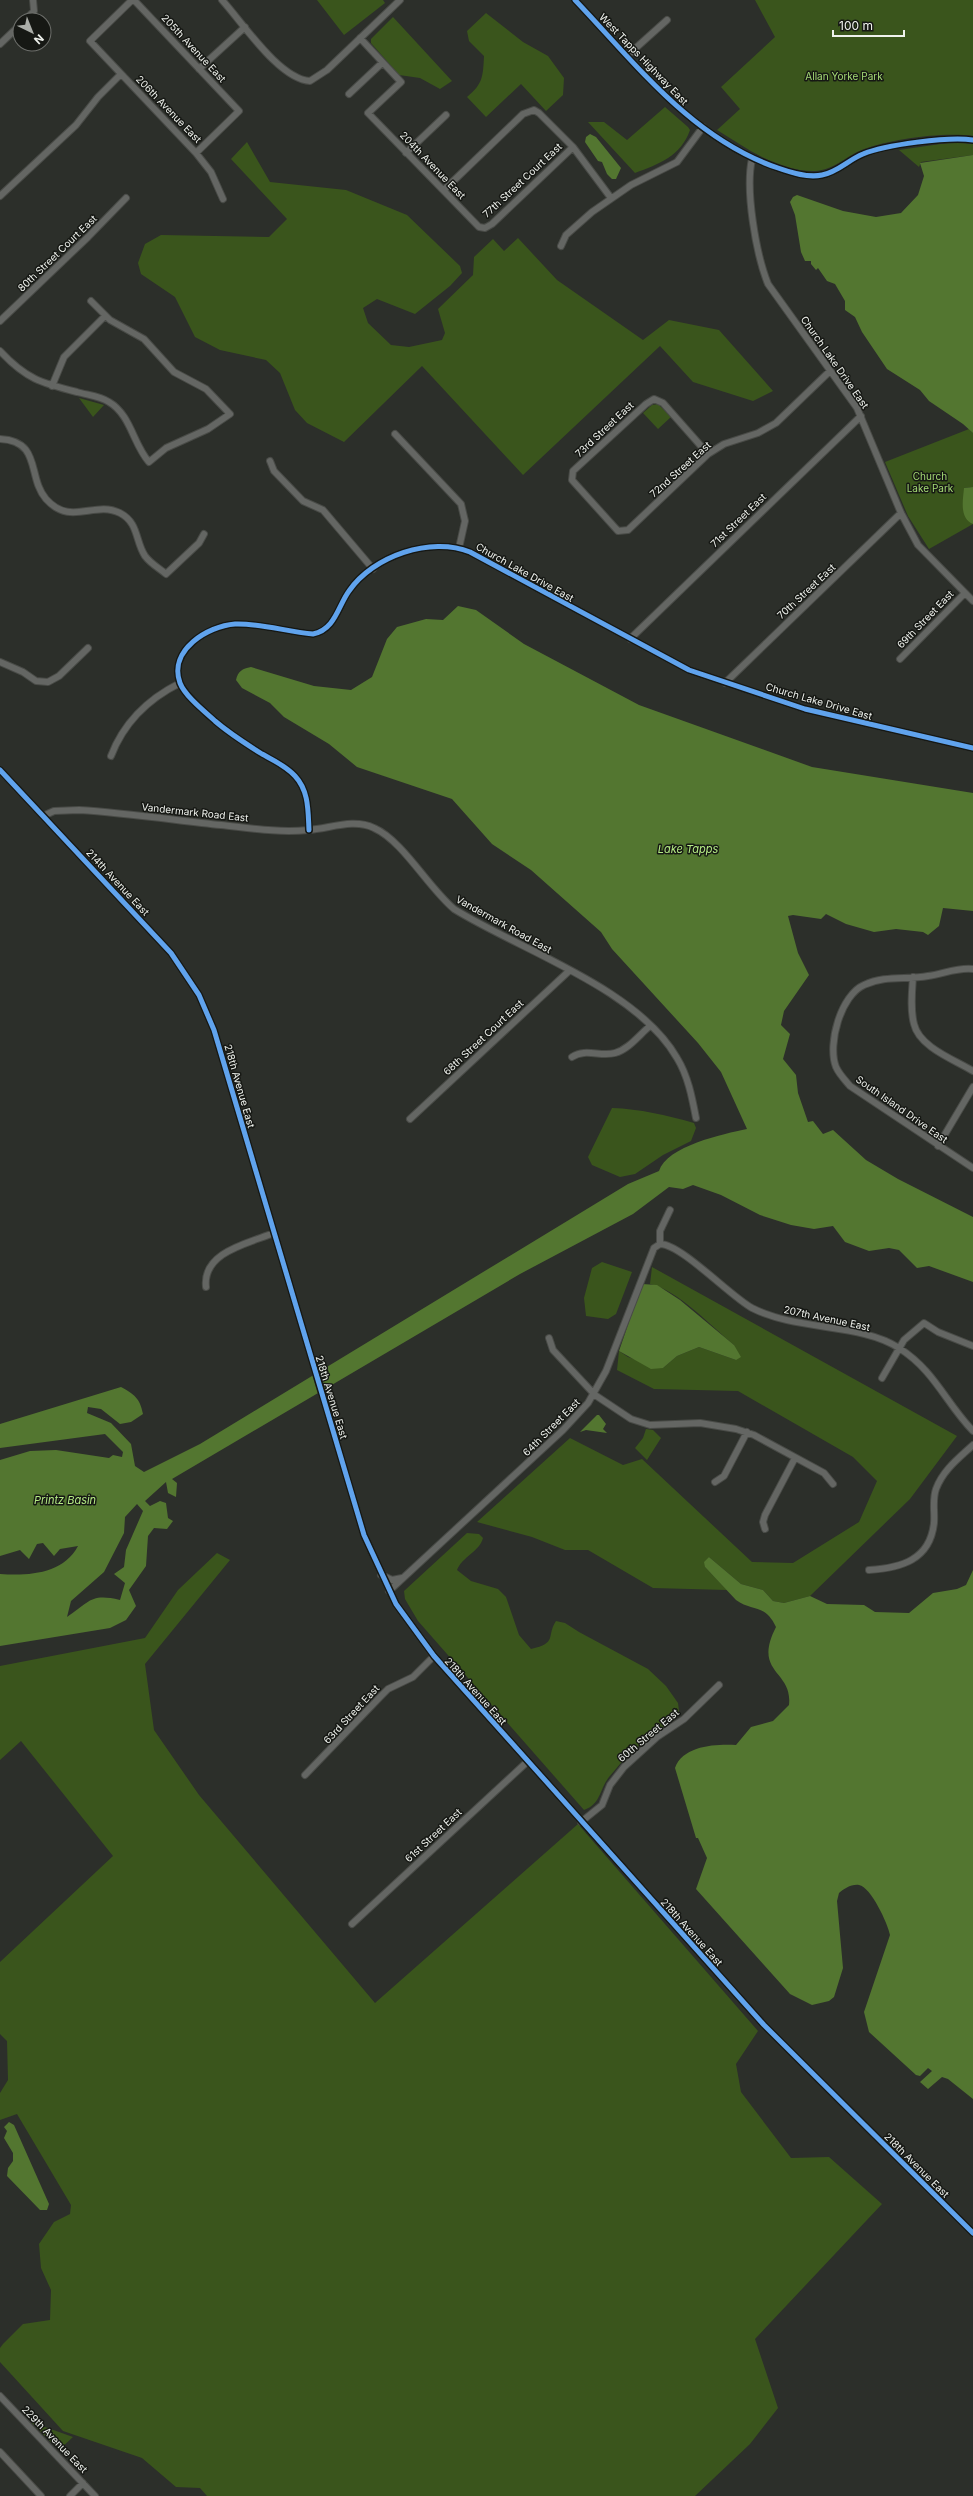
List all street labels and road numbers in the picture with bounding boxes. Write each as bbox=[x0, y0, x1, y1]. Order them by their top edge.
street label: West Tapps Highway East bbox=[597, 11, 691, 108]
street label: 205th Avenue East bbox=[159, 12, 229, 85]
street label: 206th Avenue East bbox=[134, 73, 205, 146]
street label: 204th Avenue East bbox=[398, 129, 469, 202]
street label: 77th Street Court East bbox=[480, 140, 565, 220]
street label: 80th Street Court East bbox=[15, 212, 99, 294]
street label: Church Lake Drive East bbox=[798, 313, 872, 411]
street label: 73rd Street East bbox=[572, 398, 636, 459]
street label: 72nd Street East bbox=[647, 438, 713, 499]
street label: 71st Street East bbox=[708, 490, 769, 549]
street label: Church Lake Drive East bbox=[474, 540, 577, 604]
street label: 70th Street East bbox=[774, 560, 838, 621]
street label: 69th Street East bbox=[894, 587, 956, 650]
street label: Church Lake Drive East bbox=[764, 680, 874, 722]
street label: Vandermark Road East bbox=[141, 800, 250, 824]
street label: 214th Avenue East bbox=[84, 846, 152, 918]
street label: Vandermark Road East bbox=[454, 893, 555, 956]
street label: 68th Street Court East bbox=[441, 996, 526, 1077]
street label: 218th Avenue East bbox=[222, 1043, 258, 1130]
street label: South Island Drive East bbox=[854, 1073, 951, 1146]
street label: 207th Avenue East bbox=[783, 1303, 872, 1333]
street label: 218th Avenue East bbox=[314, 1354, 351, 1441]
street label: 64th Street East bbox=[520, 1395, 583, 1458]
street label: 218th Avenue East bbox=[443, 1655, 510, 1728]
street label: 63rd Street East bbox=[321, 1682, 382, 1746]
street label: 60th Street East bbox=[615, 1706, 681, 1764]
street label: 61st Street East bbox=[402, 1805, 464, 1864]
street label: 218th Avenue East bbox=[659, 1896, 726, 1969]
street label: 218th Avenue East bbox=[882, 2130, 952, 2200]
street label: 229th Avenue East bbox=[20, 2403, 91, 2476]

